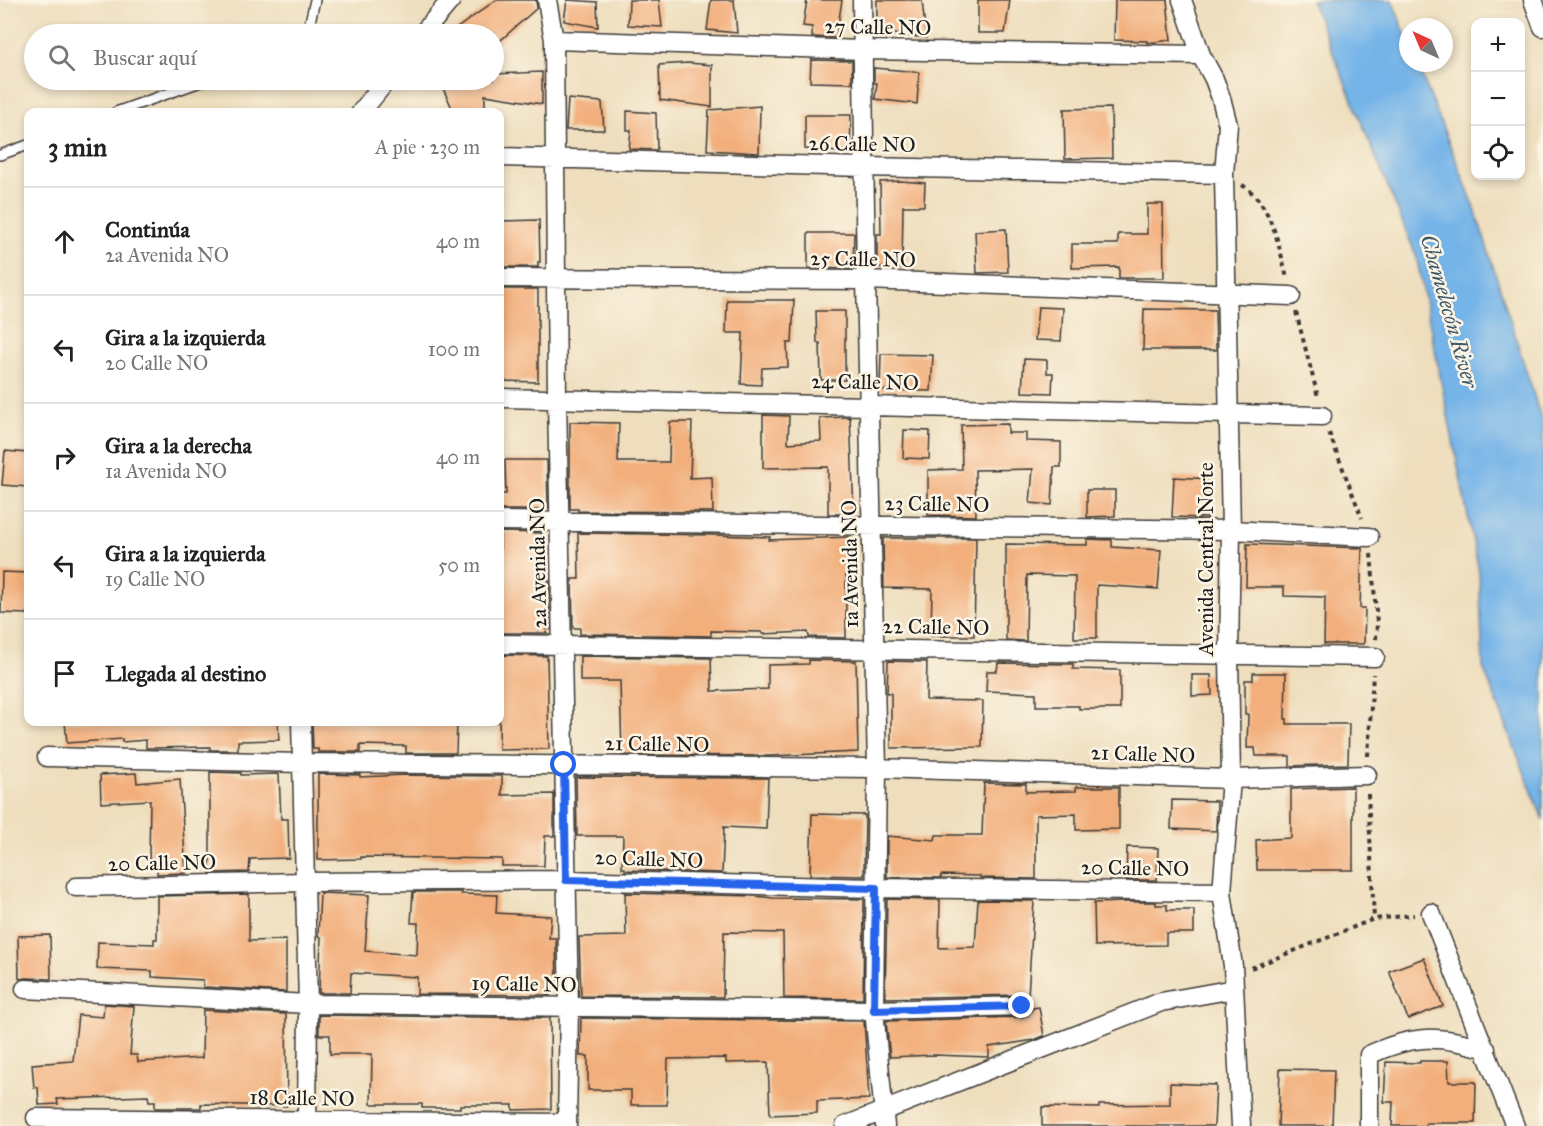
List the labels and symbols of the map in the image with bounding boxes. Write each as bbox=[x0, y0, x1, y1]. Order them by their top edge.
street label: 27 Calle NO bbox=[824, 13, 932, 41]
north arrow bbox=[1399, 18, 1453, 72]
street label: 26 Calle NO bbox=[808, 130, 916, 158]
water label: Chamelecón River bbox=[1415, 231, 1485, 393]
street label: 25 Calle NO bbox=[810, 245, 916, 273]
street label: 24 Calle NO bbox=[811, 368, 919, 396]
street label: Avenida Central Norte bbox=[1193, 462, 1219, 657]
street label: 23 Calle NO bbox=[884, 490, 990, 518]
street label: 2a Avenida NO bbox=[524, 498, 552, 628]
street label: 1a Avenida NO bbox=[836, 500, 864, 628]
street label: 22 Calle NO bbox=[883, 613, 989, 641]
street label: 21 Calle NO bbox=[605, 730, 709, 758]
street label: 21 Calle NO bbox=[1090, 739, 1196, 769]
route start bbox=[550, 751, 576, 777]
street label: 20 Calle NO bbox=[594, 844, 704, 874]
street label: 20 Calle NO bbox=[108, 849, 216, 877]
street label: 20 Calle NO bbox=[1081, 854, 1189, 882]
street label: 19 Calle NO bbox=[471, 970, 577, 998]
route end bbox=[1008, 992, 1034, 1018]
street label: 18 Calle NO bbox=[249, 1084, 355, 1112]

